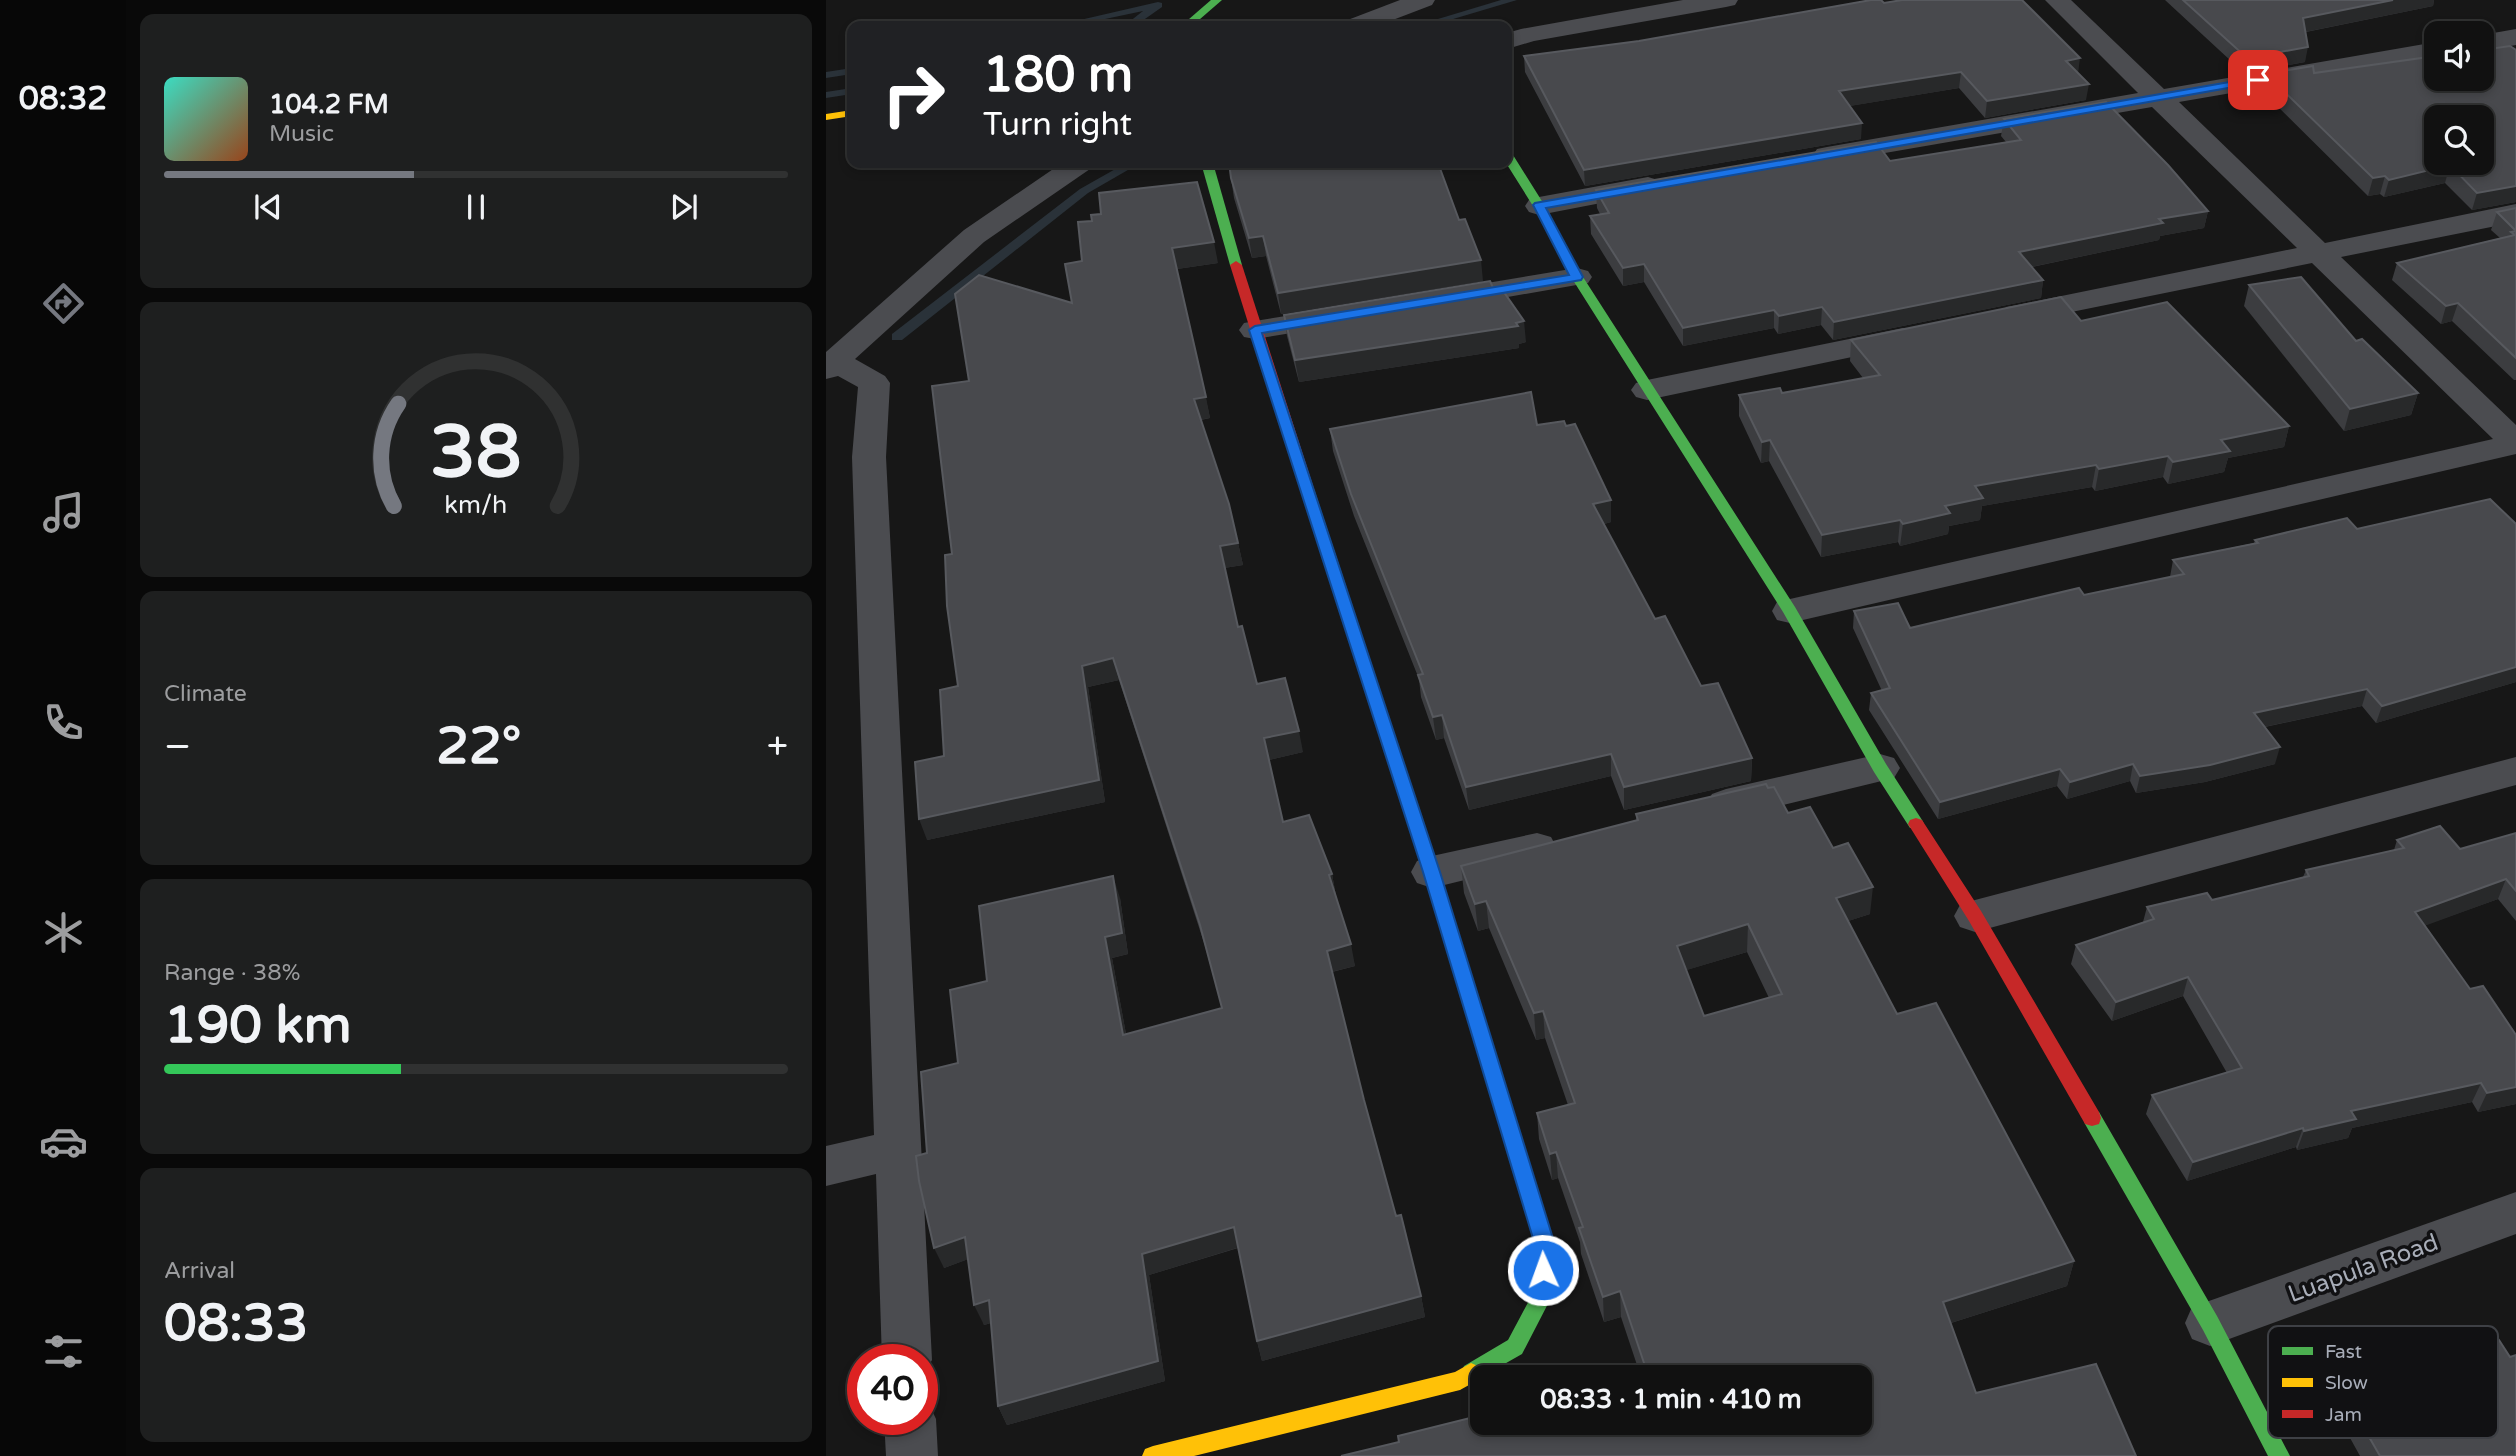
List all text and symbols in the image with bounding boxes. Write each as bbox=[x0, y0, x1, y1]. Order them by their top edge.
map controls bbox=[2424, 21, 2494, 175]
button: sound bbox=[2424, 21, 2494, 91]
text: 180 m bbox=[983, 46, 1133, 105]
icon: right bbox=[868, 49, 959, 140]
pin bbox=[2228, 50, 2288, 110]
icon: arrive bbox=[2239, 61, 2277, 99]
text: 08:32 bbox=[19, 80, 107, 118]
text: 104.2 FM bbox=[269, 89, 389, 120]
button: search bbox=[2424, 105, 2494, 175]
text: Turn right bbox=[983, 106, 1132, 144]
text: Music bbox=[269, 120, 334, 148]
icon: previous bbox=[249, 188, 287, 226]
icon: pause bbox=[457, 188, 495, 226]
icon: next bbox=[665, 188, 703, 226]
icon: directions bbox=[39, 279, 88, 328]
text: 38 bbox=[430, 409, 522, 497]
icon: music bbox=[39, 488, 88, 537]
text: km/h bbox=[445, 489, 507, 519]
text: Climate bbox=[164, 680, 247, 708]
icon: phone bbox=[39, 698, 88, 747]
text: 22° bbox=[436, 715, 521, 778]
text: − bbox=[164, 724, 191, 770]
text: + bbox=[767, 724, 788, 770]
icon: climate bbox=[39, 908, 88, 957]
text: Range · 38% bbox=[164, 959, 300, 987]
text: 190 km bbox=[164, 994, 352, 1057]
icon: car bbox=[39, 1117, 88, 1166]
street label: Luapula Road bbox=[2284, 1228, 2442, 1309]
position arrow bbox=[1506, 1233, 1580, 1307]
text: Arrival bbox=[164, 1257, 235, 1285]
text: 08:33 bbox=[164, 1292, 308, 1355]
legend bbox=[2268, 1326, 2498, 1438]
icon: filters bbox=[39, 1327, 88, 1376]
text: Fast bbox=[2325, 1341, 2362, 1363]
speed limit sign: 40 bbox=[847, 1344, 938, 1435]
text: Slow bbox=[2325, 1372, 2368, 1394]
text: 08:33 · 1 min · 410 m bbox=[1540, 1384, 1802, 1415]
text: Jam bbox=[2325, 1404, 2362, 1426]

